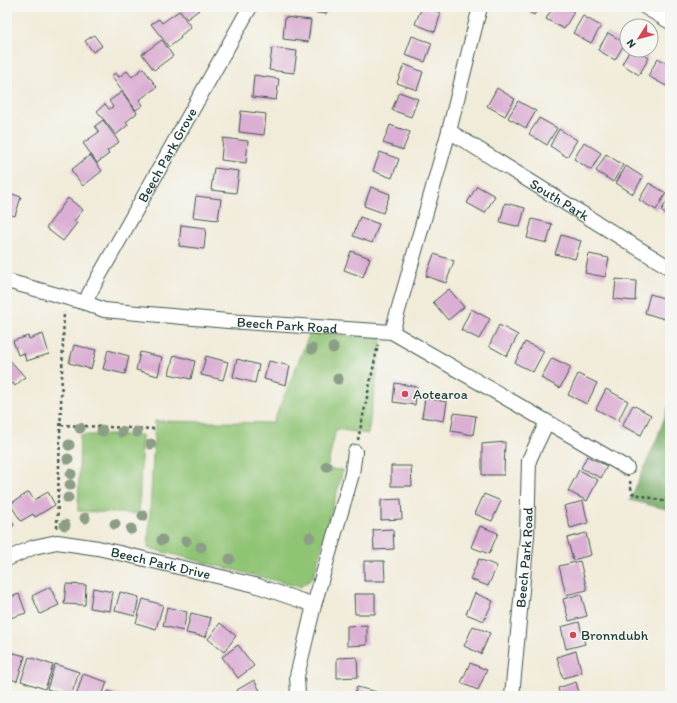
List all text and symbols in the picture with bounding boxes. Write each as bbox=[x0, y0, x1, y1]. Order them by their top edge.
north arrow bbox=[619, 18, 659, 58]
text: N bbox=[624, 37, 639, 50]
street label: Beech Park Grove bbox=[134, 105, 201, 205]
street label: South Park bbox=[527, 175, 593, 225]
street label: Beech Park Road bbox=[236, 314, 338, 337]
place label: Aotearoa bbox=[413, 386, 468, 403]
marker: Aotearoa bbox=[400, 389, 410, 399]
street label: Beech Park Road bbox=[512, 507, 537, 609]
street label: Beech Park Drive bbox=[109, 543, 212, 583]
place label: Bronndubh bbox=[581, 627, 649, 644]
marker: Bronndubh bbox=[568, 630, 578, 640]

